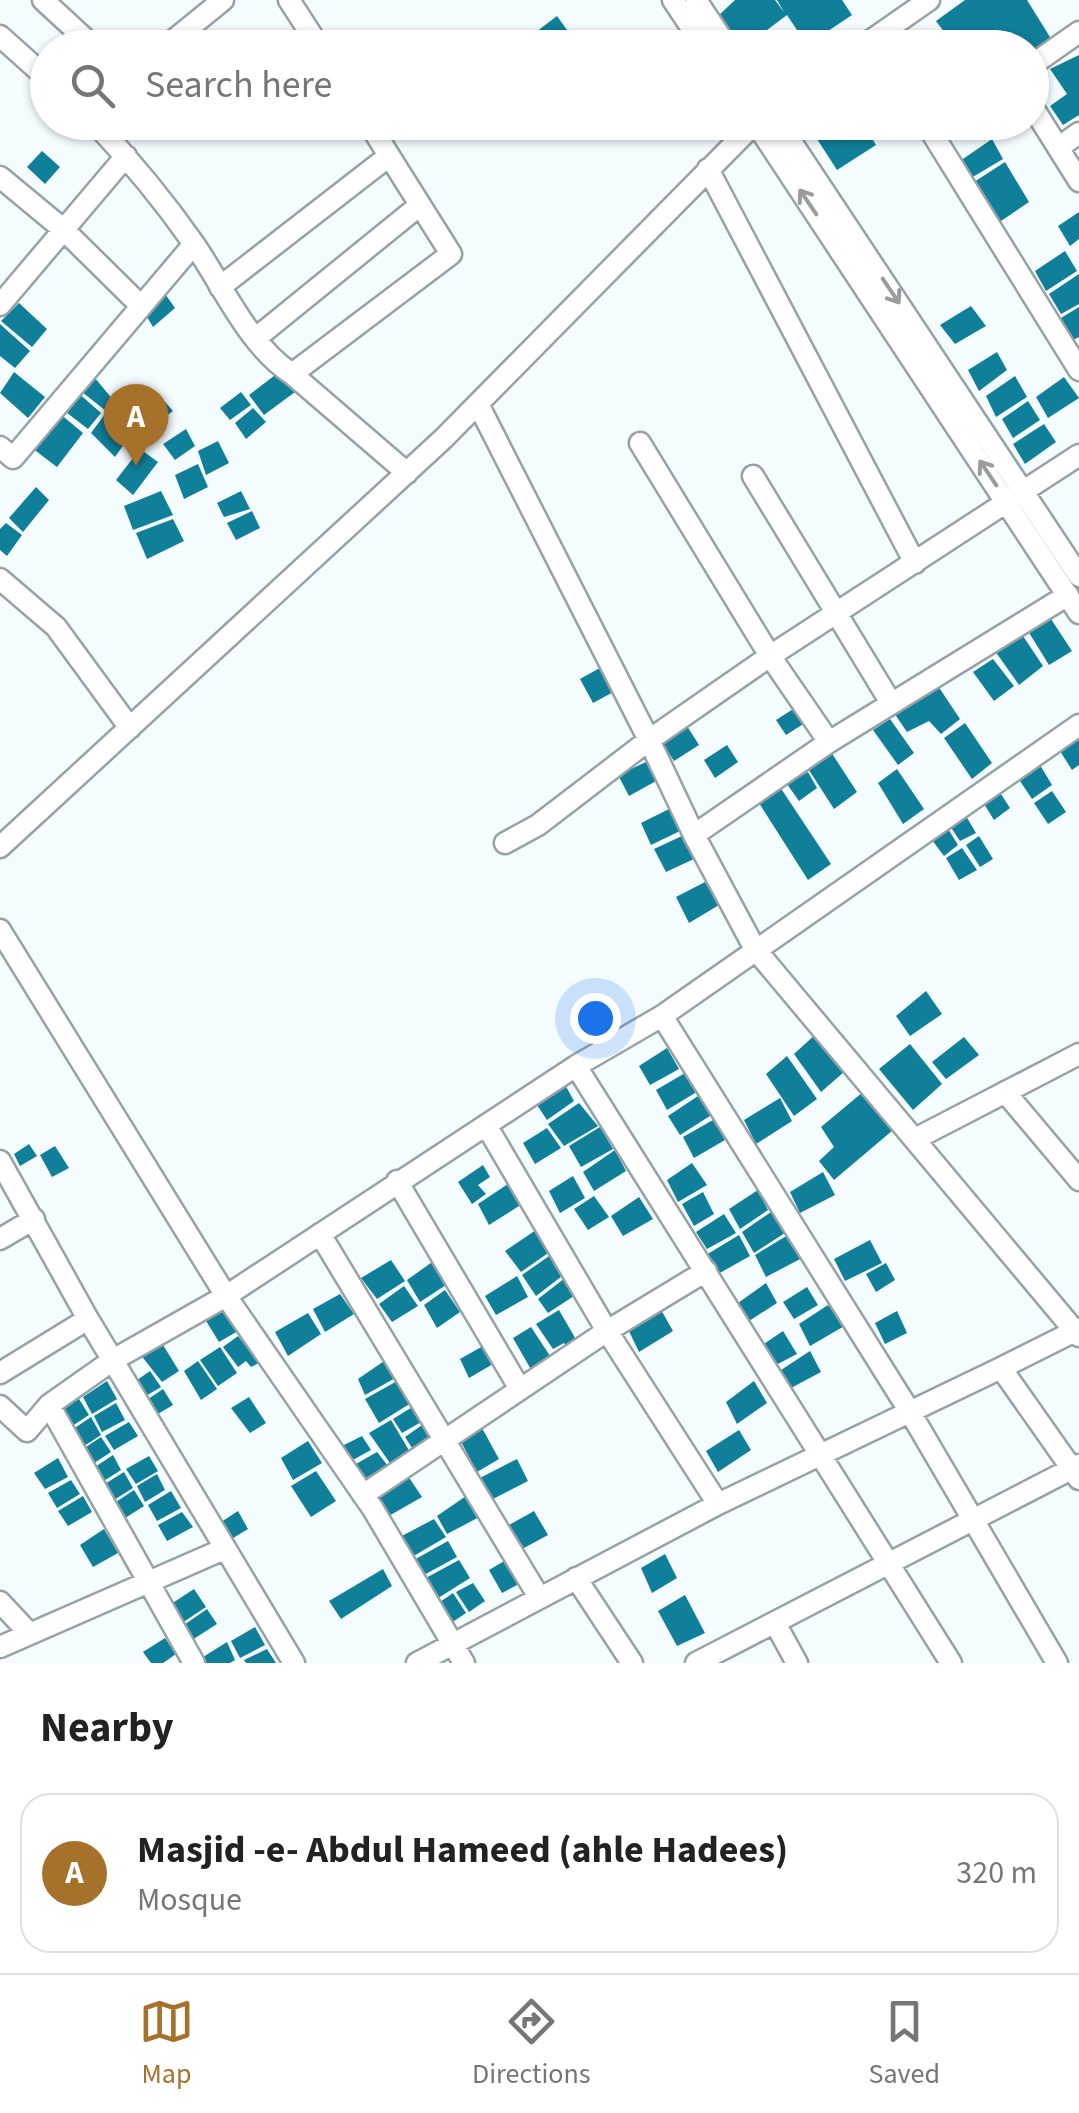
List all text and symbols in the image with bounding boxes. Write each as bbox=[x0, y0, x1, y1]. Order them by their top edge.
search box bbox=[30, 30, 1049, 140]
icon: search bbox=[65, 58, 120, 113]
text: Search here bbox=[145, 58, 332, 112]
one-way arrow bbox=[798, 189, 818, 216]
one-way arrow bbox=[880, 276, 901, 304]
pin: A bbox=[104, 384, 168, 466]
one-way arrow bbox=[978, 459, 999, 487]
your location bbox=[570, 993, 621, 1044]
text: Nearby bbox=[40, 1698, 174, 1758]
text: Masjid -e- Abdul Hameed (ahle Hadees) bbox=[137, 1823, 788, 1877]
text: A bbox=[65, 1850, 84, 1896]
text: 320 m bbox=[956, 1850, 1037, 1896]
text: Mosque bbox=[137, 1877, 242, 1923]
tab: Map bbox=[139, 1994, 194, 2094]
tab: Directions bbox=[472, 1994, 591, 2094]
tab: Saved bbox=[869, 1994, 940, 2094]

